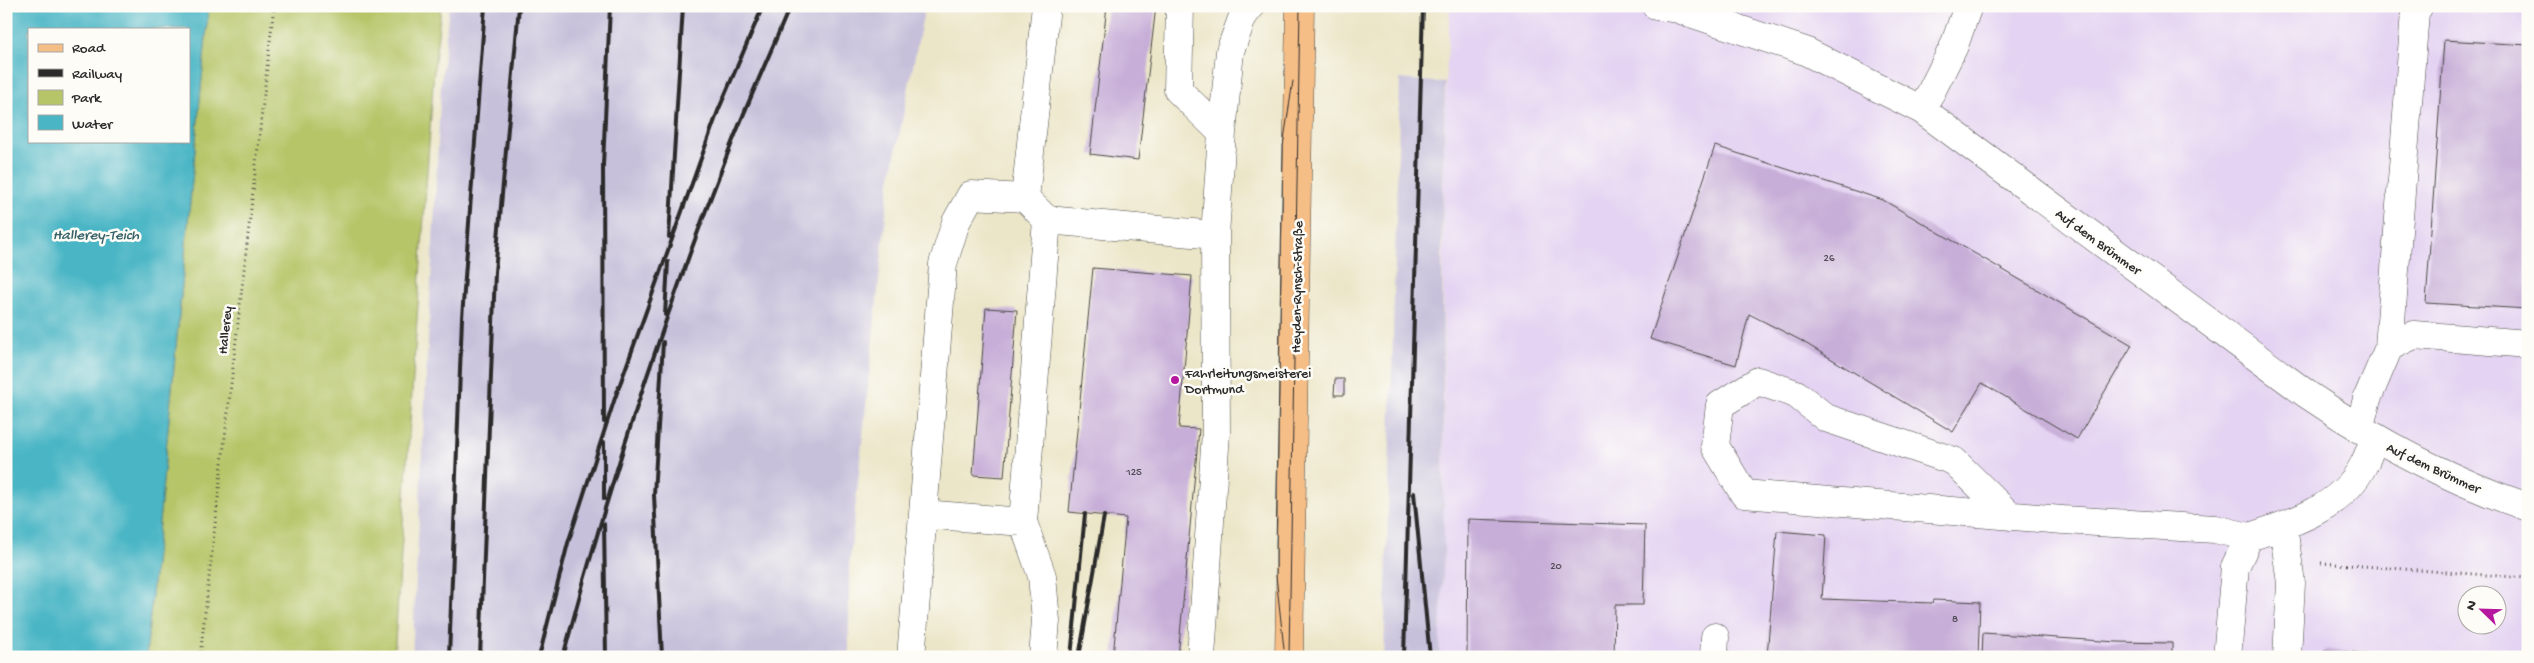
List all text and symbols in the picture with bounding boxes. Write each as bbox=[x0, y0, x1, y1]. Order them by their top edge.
legend bbox=[28, 28, 190, 142]
text: Road bbox=[72, 40, 106, 58]
text: Railway bbox=[72, 66, 123, 84]
text: Park bbox=[71, 90, 102, 108]
text: Water bbox=[72, 116, 114, 134]
street label: Auf dem Brümmer bbox=[2051, 206, 2145, 280]
street label: Heyden-Rynsch-Straße bbox=[1289, 220, 1308, 353]
water label: Hallerey-Teich bbox=[53, 227, 140, 245]
house number: 26 bbox=[1824, 253, 1835, 265]
street label: Hallerey bbox=[216, 305, 237, 355]
place label: Fahrleitungsmeisterei Dortmund bbox=[1184, 366, 1311, 399]
marker: Fahrleitungsmeisterei Dortmund bbox=[1169, 374, 1181, 386]
street label: Auf dem Brümmer bbox=[2383, 440, 2484, 499]
house number: 125 bbox=[1125, 467, 1142, 479]
house number: 20 bbox=[1550, 561, 1562, 573]
north arrow bbox=[2456, 586, 2506, 636]
text: N bbox=[2463, 598, 2482, 613]
house number: 8 bbox=[1952, 614, 1958, 626]

